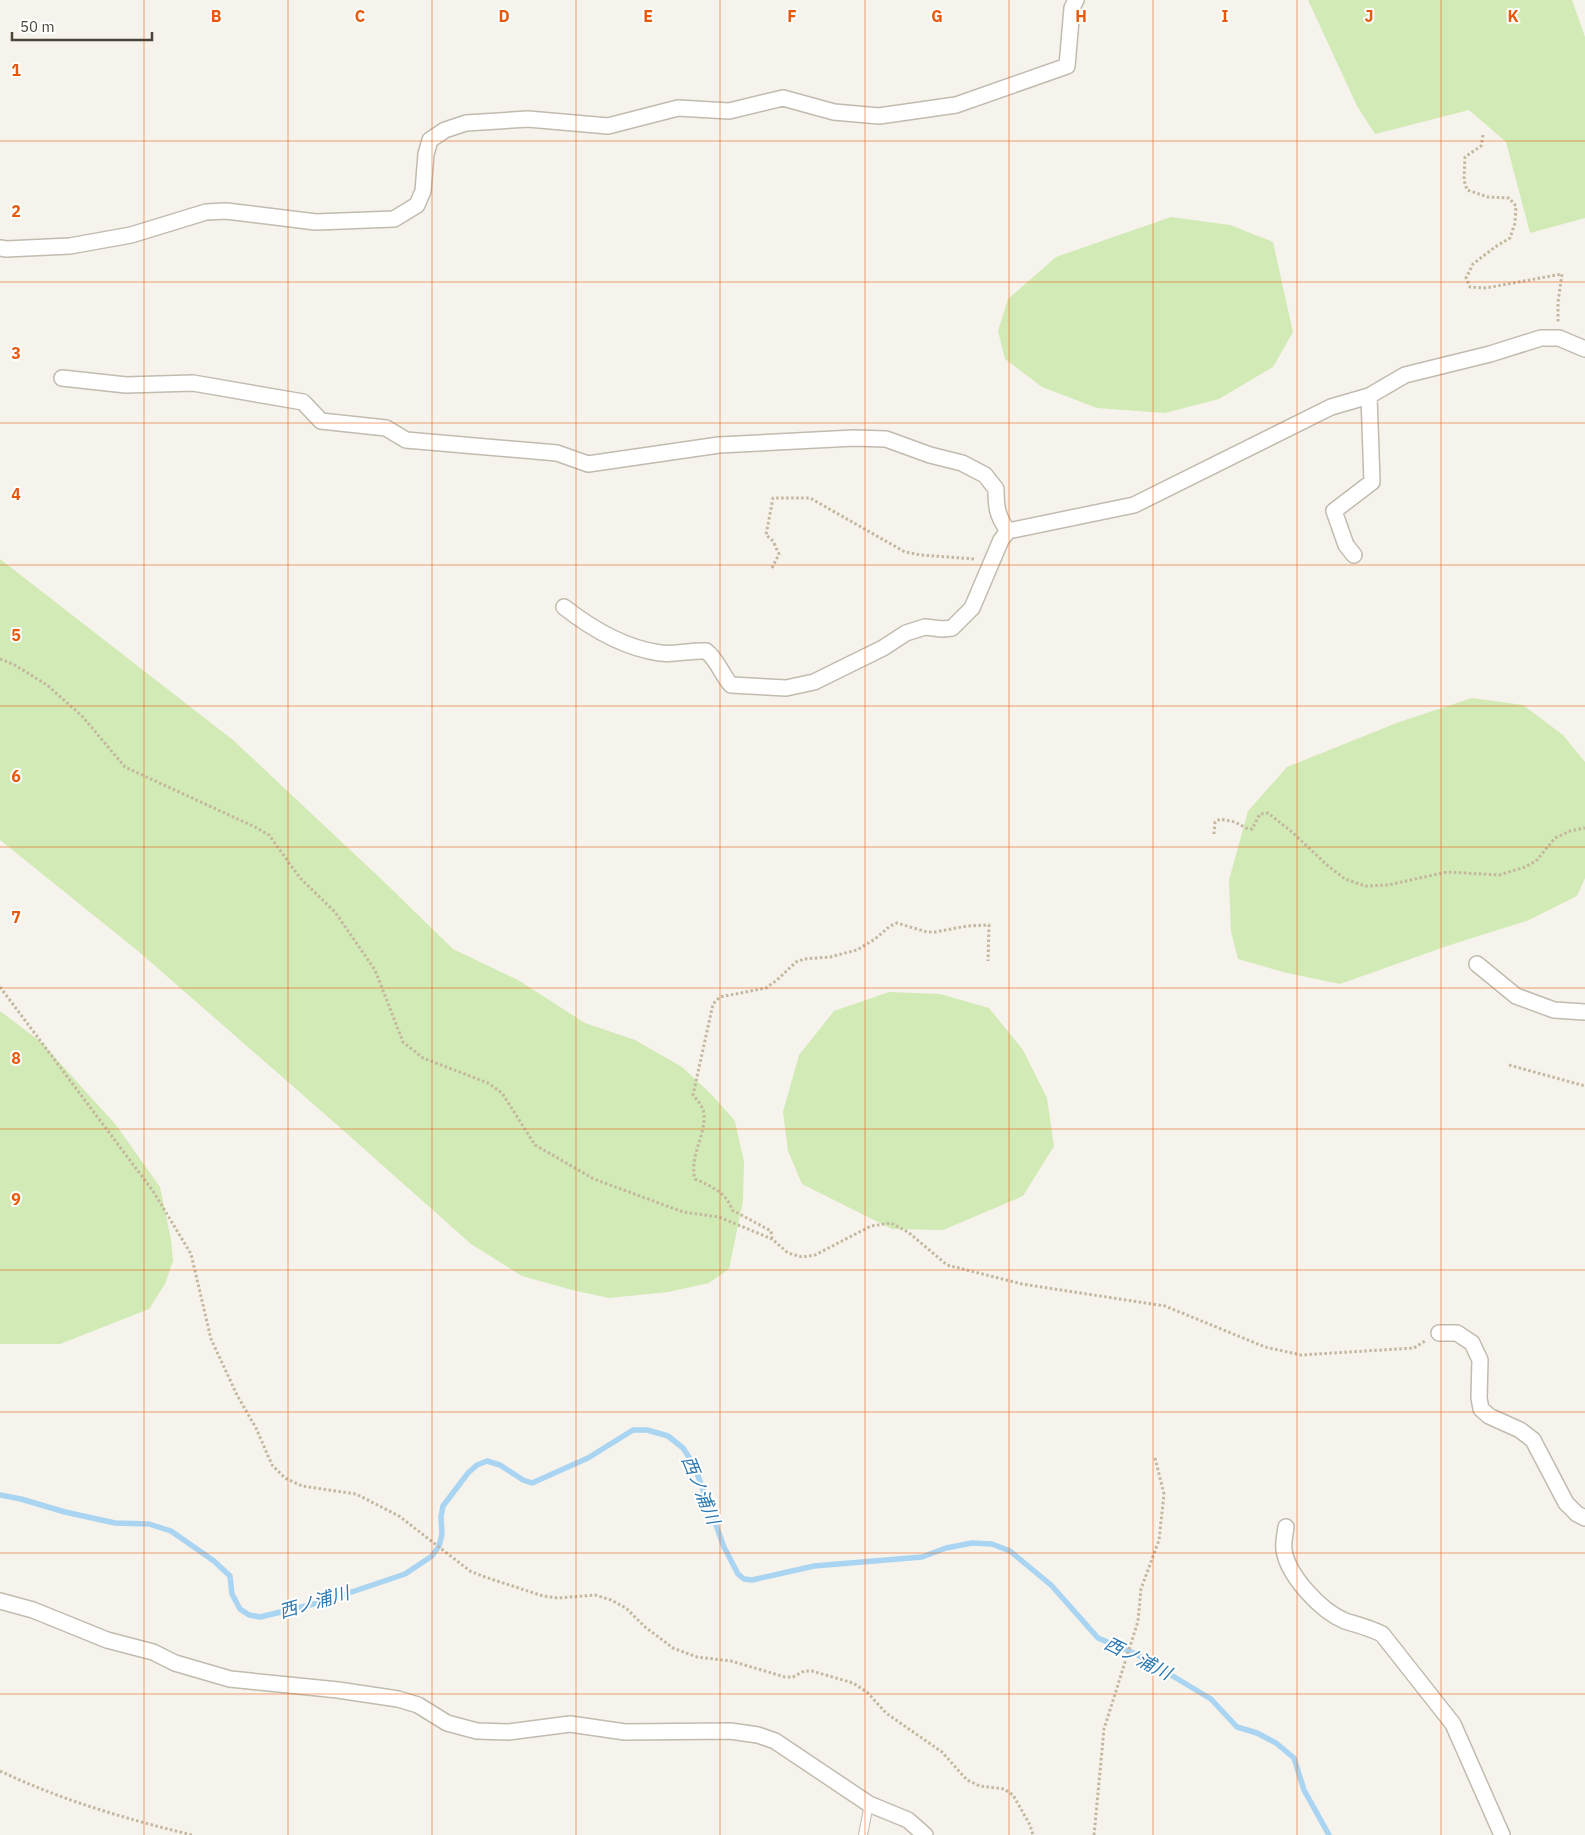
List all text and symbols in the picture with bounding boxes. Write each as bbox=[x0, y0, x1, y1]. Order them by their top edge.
text: B bbox=[211, 6, 222, 26]
text: C bbox=[355, 6, 365, 26]
text: D bbox=[498, 6, 510, 26]
text: E bbox=[643, 6, 653, 26]
text: F bbox=[787, 6, 797, 26]
text: G bbox=[931, 6, 943, 26]
text: H bbox=[1075, 6, 1087, 26]
text: I bbox=[1222, 6, 1229, 26]
text: J bbox=[1365, 6, 1373, 26]
text: K bbox=[1507, 6, 1519, 26]
scale bar bbox=[12, 10, 152, 42]
text: 50 m bbox=[20, 17, 55, 36]
text: 1 bbox=[11, 60, 21, 80]
text: 2 bbox=[11, 201, 21, 221]
text: 3 bbox=[11, 343, 21, 363]
text: 4 bbox=[11, 484, 21, 504]
text: 5 bbox=[11, 625, 21, 645]
text: 6 bbox=[11, 766, 21, 786]
text: 7 bbox=[11, 907, 21, 927]
text: 8 bbox=[11, 1048, 21, 1068]
text: 9 bbox=[11, 1189, 21, 1209]
water label: 西ノ浦川 bbox=[677, 1452, 726, 1530]
water label: 西ノ浦川 bbox=[276, 1580, 354, 1623]
water label: 西ノ浦川 bbox=[1101, 1631, 1177, 1685]

